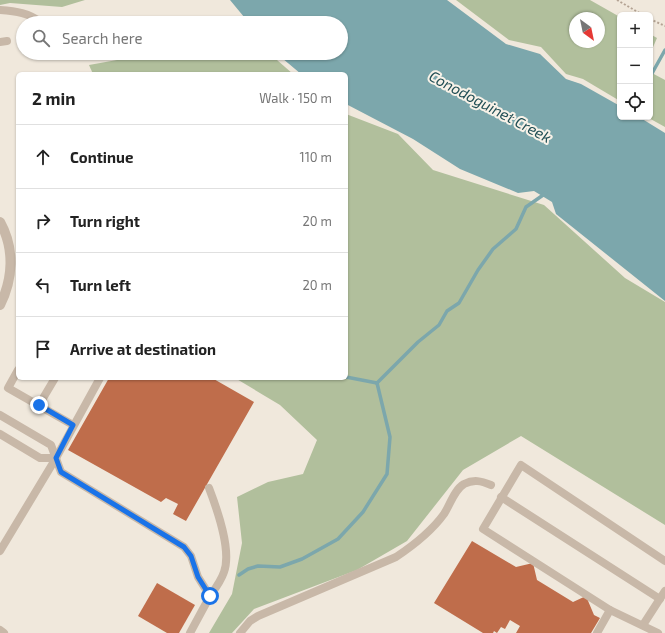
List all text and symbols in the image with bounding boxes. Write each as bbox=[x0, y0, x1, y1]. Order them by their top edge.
north arrow bbox=[569, 12, 605, 48]
map controls bbox=[617, 12, 653, 120]
button: + bbox=[617, 12, 653, 48]
search box bbox=[16, 16, 348, 60]
icon: search bbox=[30, 27, 52, 49]
text: Search here bbox=[62, 29, 143, 47]
button: − bbox=[617, 48, 653, 84]
water label: Conodoguinet Creek bbox=[426, 66, 555, 146]
button: locate bbox=[617, 84, 653, 120]
text: 2 min bbox=[32, 88, 75, 108]
text: Walk · 150 m bbox=[259, 90, 332, 106]
icon: ahead bbox=[32, 146, 54, 168]
text: Continue bbox=[70, 148, 133, 166]
text: 110 m bbox=[300, 149, 332, 165]
icon: right bbox=[32, 210, 54, 232]
text: Turn right bbox=[70, 212, 140, 230]
text: 20 m bbox=[303, 213, 332, 229]
icon: left bbox=[32, 274, 54, 296]
text: Turn left bbox=[70, 276, 131, 294]
text: 20 m bbox=[303, 277, 332, 293]
icon: arrive bbox=[32, 338, 54, 360]
text: Arrive at destination bbox=[70, 340, 216, 358]
route end bbox=[30, 396, 48, 414]
route start bbox=[201, 587, 219, 605]

